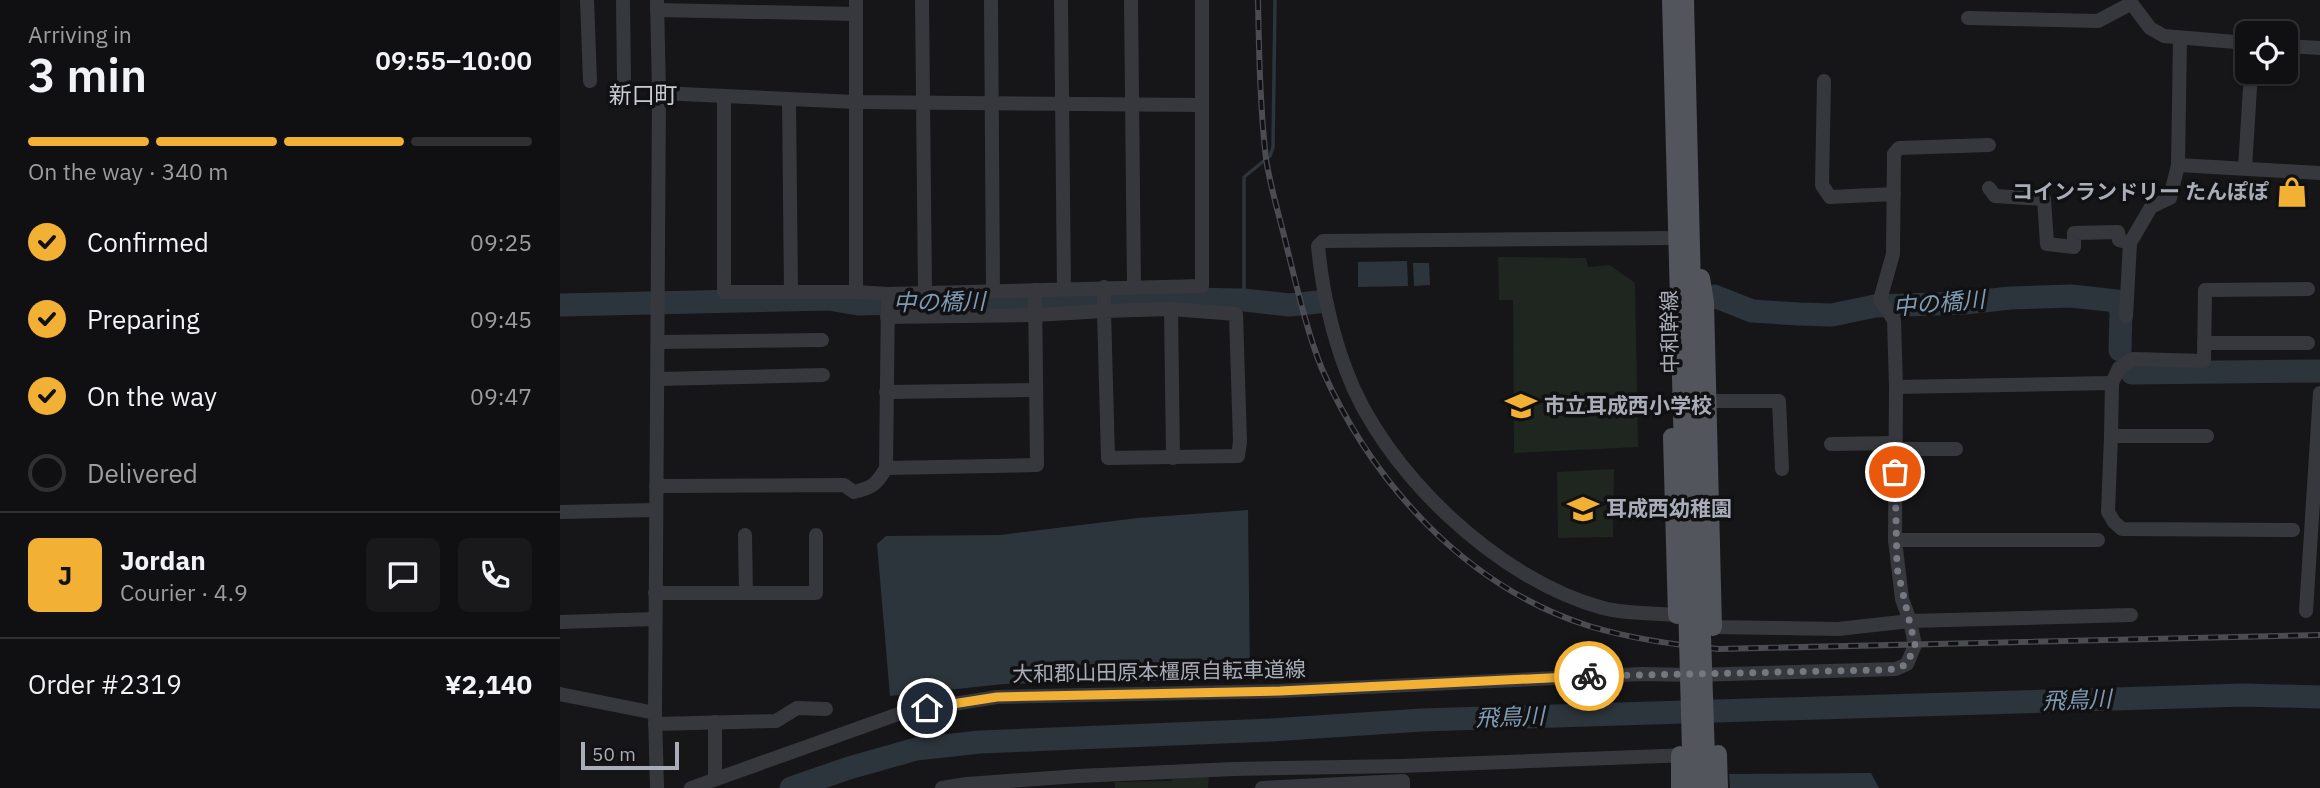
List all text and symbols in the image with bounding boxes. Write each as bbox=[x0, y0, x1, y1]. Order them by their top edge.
text: Arriving in bbox=[28, 19, 132, 49]
map controls bbox=[2235, 21, 2298, 84]
button: locate bbox=[2235, 21, 2298, 84]
text: 09:55–10:00 bbox=[375, 43, 532, 77]
text: 3 min bbox=[28, 45, 147, 105]
district label: 新口町 bbox=[609, 79, 678, 109]
text: On the way · 340 m bbox=[28, 156, 228, 186]
shop icon: コインランドリー たんぽぽ bbox=[2275, 175, 2309, 209]
place label: コインランドリー たんぽぽ bbox=[2012, 177, 2269, 205]
icon: check bbox=[28, 223, 66, 261]
text: Confirmed bbox=[87, 225, 209, 259]
text: 09:25 bbox=[470, 227, 532, 257]
water label: 中の橋川 bbox=[1892, 283, 1989, 321]
water label: 中の橋川 bbox=[893, 285, 988, 317]
street label: 中和幹線 bbox=[1654, 290, 1684, 374]
icon: check bbox=[28, 300, 66, 338]
text: Preparing bbox=[87, 302, 200, 336]
text: 09:45 bbox=[470, 304, 532, 334]
icon: check bbox=[28, 377, 66, 415]
text: On the way bbox=[87, 379, 217, 413]
text: 09:47 bbox=[470, 381, 532, 411]
school or university icon: 市立耳成西小学校 bbox=[1504, 389, 1538, 423]
place label: 市立耳成西小学校 bbox=[1544, 391, 1712, 419]
pin bbox=[1865, 442, 1925, 502]
icon: bag bbox=[1876, 453, 1914, 491]
text: Delivered bbox=[87, 456, 198, 490]
school or university icon: 耳成西幼稚園 bbox=[1566, 492, 1600, 526]
place label: 耳成西幼稚園 bbox=[1606, 494, 1732, 522]
button: chat bbox=[366, 538, 440, 612]
button: phone bbox=[458, 538, 532, 612]
text: Jordan bbox=[120, 543, 206, 577]
text: J bbox=[58, 558, 72, 592]
text: Courier · 4.9 bbox=[120, 577, 248, 607]
courier bbox=[1554, 641, 1624, 711]
street label: 大和郡山田原本橿原自転車道線 bbox=[1012, 654, 1306, 688]
icon: bike bbox=[1570, 657, 1608, 695]
text: Order #2319 bbox=[28, 667, 182, 701]
text: ¥2,140 bbox=[445, 667, 532, 701]
pin bbox=[897, 678, 957, 738]
water label: 飛鳥川 bbox=[2042, 683, 2115, 715]
icon: home bbox=[908, 689, 946, 727]
water label: 飛鳥川 bbox=[1475, 700, 1548, 732]
scale bar bbox=[581, 739, 679, 771]
text: 50 m bbox=[592, 742, 636, 766]

